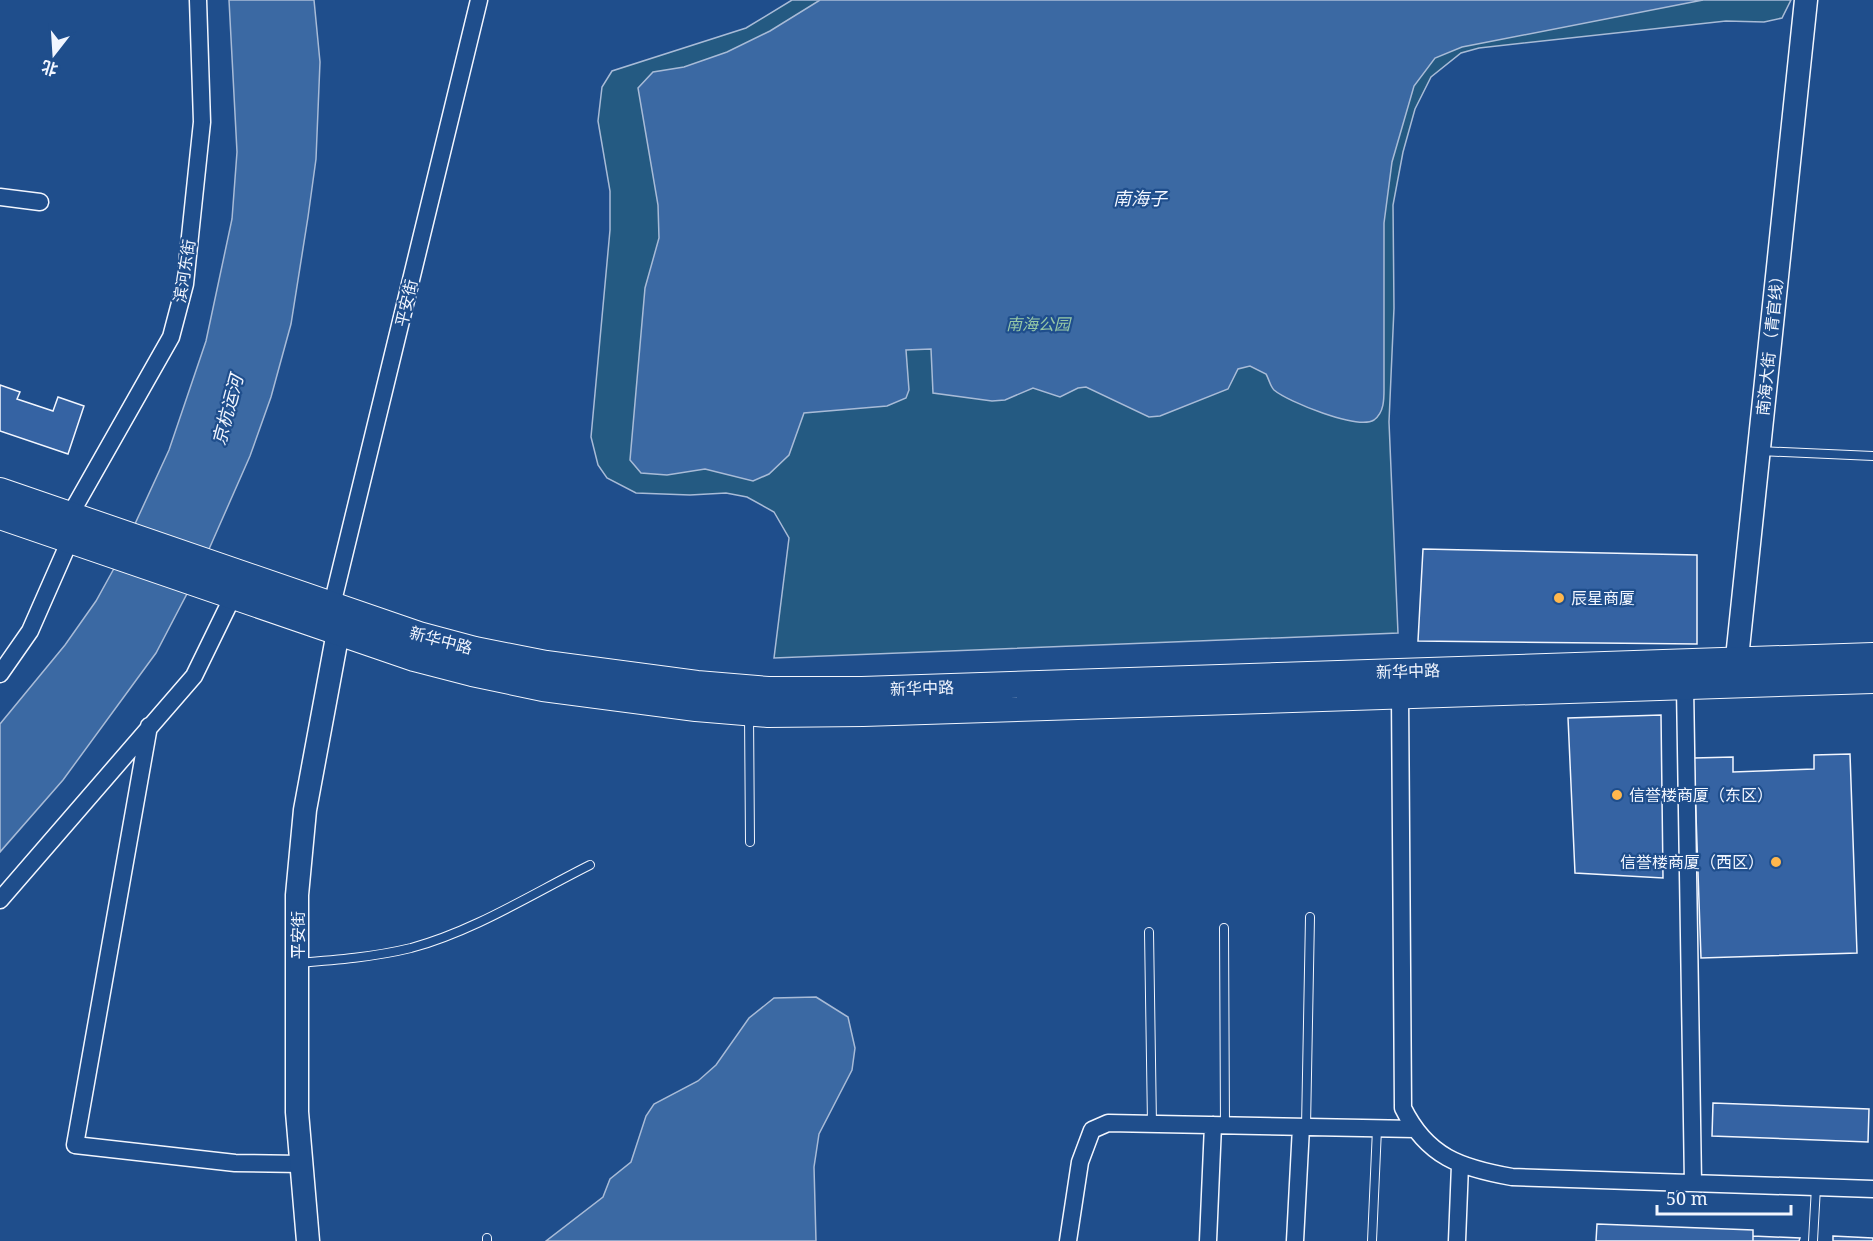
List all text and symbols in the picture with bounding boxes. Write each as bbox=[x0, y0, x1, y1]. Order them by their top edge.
north arrow bbox=[24, 24, 84, 84]
text: 北 bbox=[39, 55, 60, 81]
water label: 南海子 bbox=[1113, 186, 1169, 210]
street label: 滨河东街 bbox=[168, 238, 200, 304]
street label: 南海大街 （青官线） bbox=[1751, 267, 1789, 417]
street label: 平安街 bbox=[390, 277, 422, 329]
park label: 南海公园 bbox=[1006, 313, 1072, 335]
water label: 京杭运河 bbox=[206, 369, 249, 448]
place label: 辰星商厦 bbox=[1571, 587, 1635, 609]
marker: 辰星商厦 bbox=[1552, 591, 1566, 605]
street label: 新华中路 bbox=[407, 621, 475, 659]
street label: 新华中路 bbox=[1376, 659, 1440, 683]
street label: 新华中路 bbox=[890, 676, 954, 700]
place label: 信誉楼商厦（东区） bbox=[1629, 784, 1773, 806]
marker: 信誉楼商厦（东区） bbox=[1610, 788, 1624, 802]
place label: 信誉楼商厦（西区） bbox=[1620, 851, 1764, 873]
marker: 信誉楼商厦（西区） bbox=[1769, 855, 1783, 869]
street label: 平安街 bbox=[287, 911, 309, 959]
scale bar bbox=[1657, 1178, 1790, 1216]
text: 50 m bbox=[1666, 1186, 1708, 1210]

